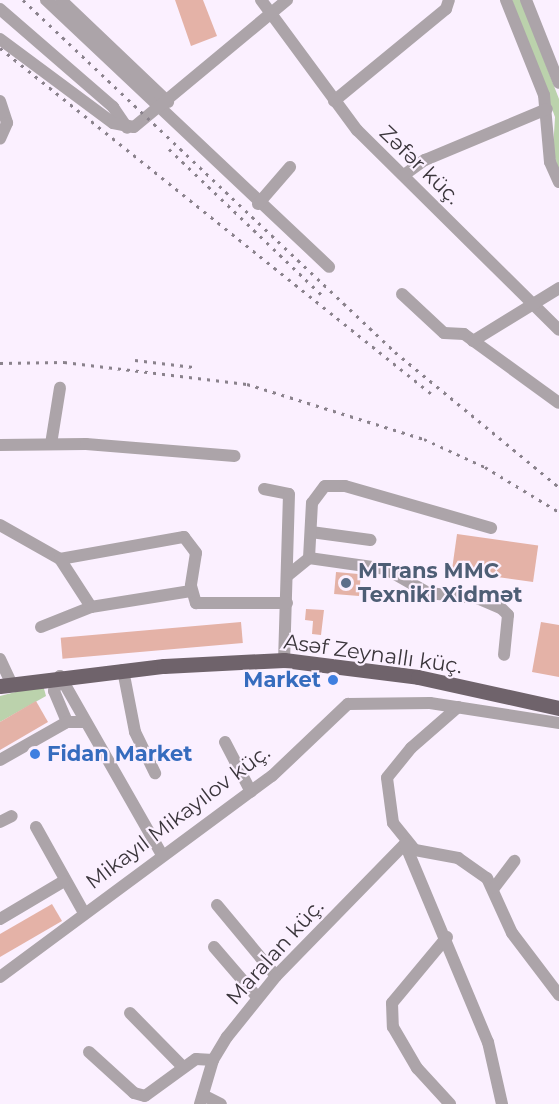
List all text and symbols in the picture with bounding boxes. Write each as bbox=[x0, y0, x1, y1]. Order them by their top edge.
street label: Zəfər küç. bbox=[374, 120, 466, 210]
place label: MTrans MMC Texniki Xidmət bbox=[358, 558, 522, 608]
marker: MTrans MMC Texniki Xidmət bbox=[339, 576, 353, 590]
street label: Asəf Zeynallı küç. bbox=[282, 629, 464, 679]
place label: Market bbox=[243, 667, 321, 693]
marker: Market bbox=[326, 673, 340, 687]
street label: Mikayıl Mikayılov küç. bbox=[81, 740, 275, 894]
place label: Fidan Market bbox=[47, 741, 192, 767]
marker: Fidan Market bbox=[28, 747, 42, 761]
street label: Maralan küç. bbox=[221, 894, 329, 1010]

